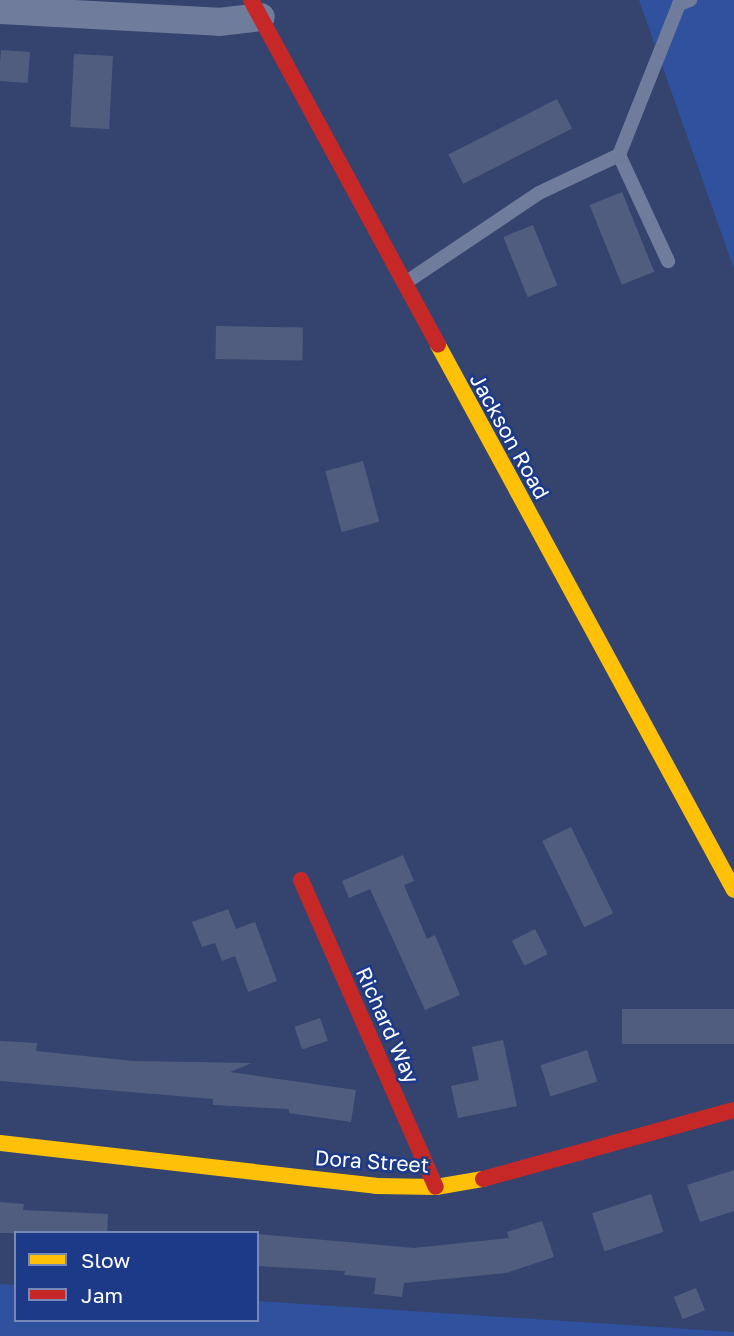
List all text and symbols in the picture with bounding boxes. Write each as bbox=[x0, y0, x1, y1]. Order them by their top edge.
street label: Jackson Road bbox=[465, 369, 555, 503]
street label: Richard Way bbox=[351, 963, 425, 1087]
street label: Dora Street bbox=[314, 1144, 430, 1178]
legend bbox=[14, 1231, 259, 1322]
text: Slow bbox=[81, 1247, 130, 1273]
text: Jam bbox=[81, 1282, 123, 1308]

